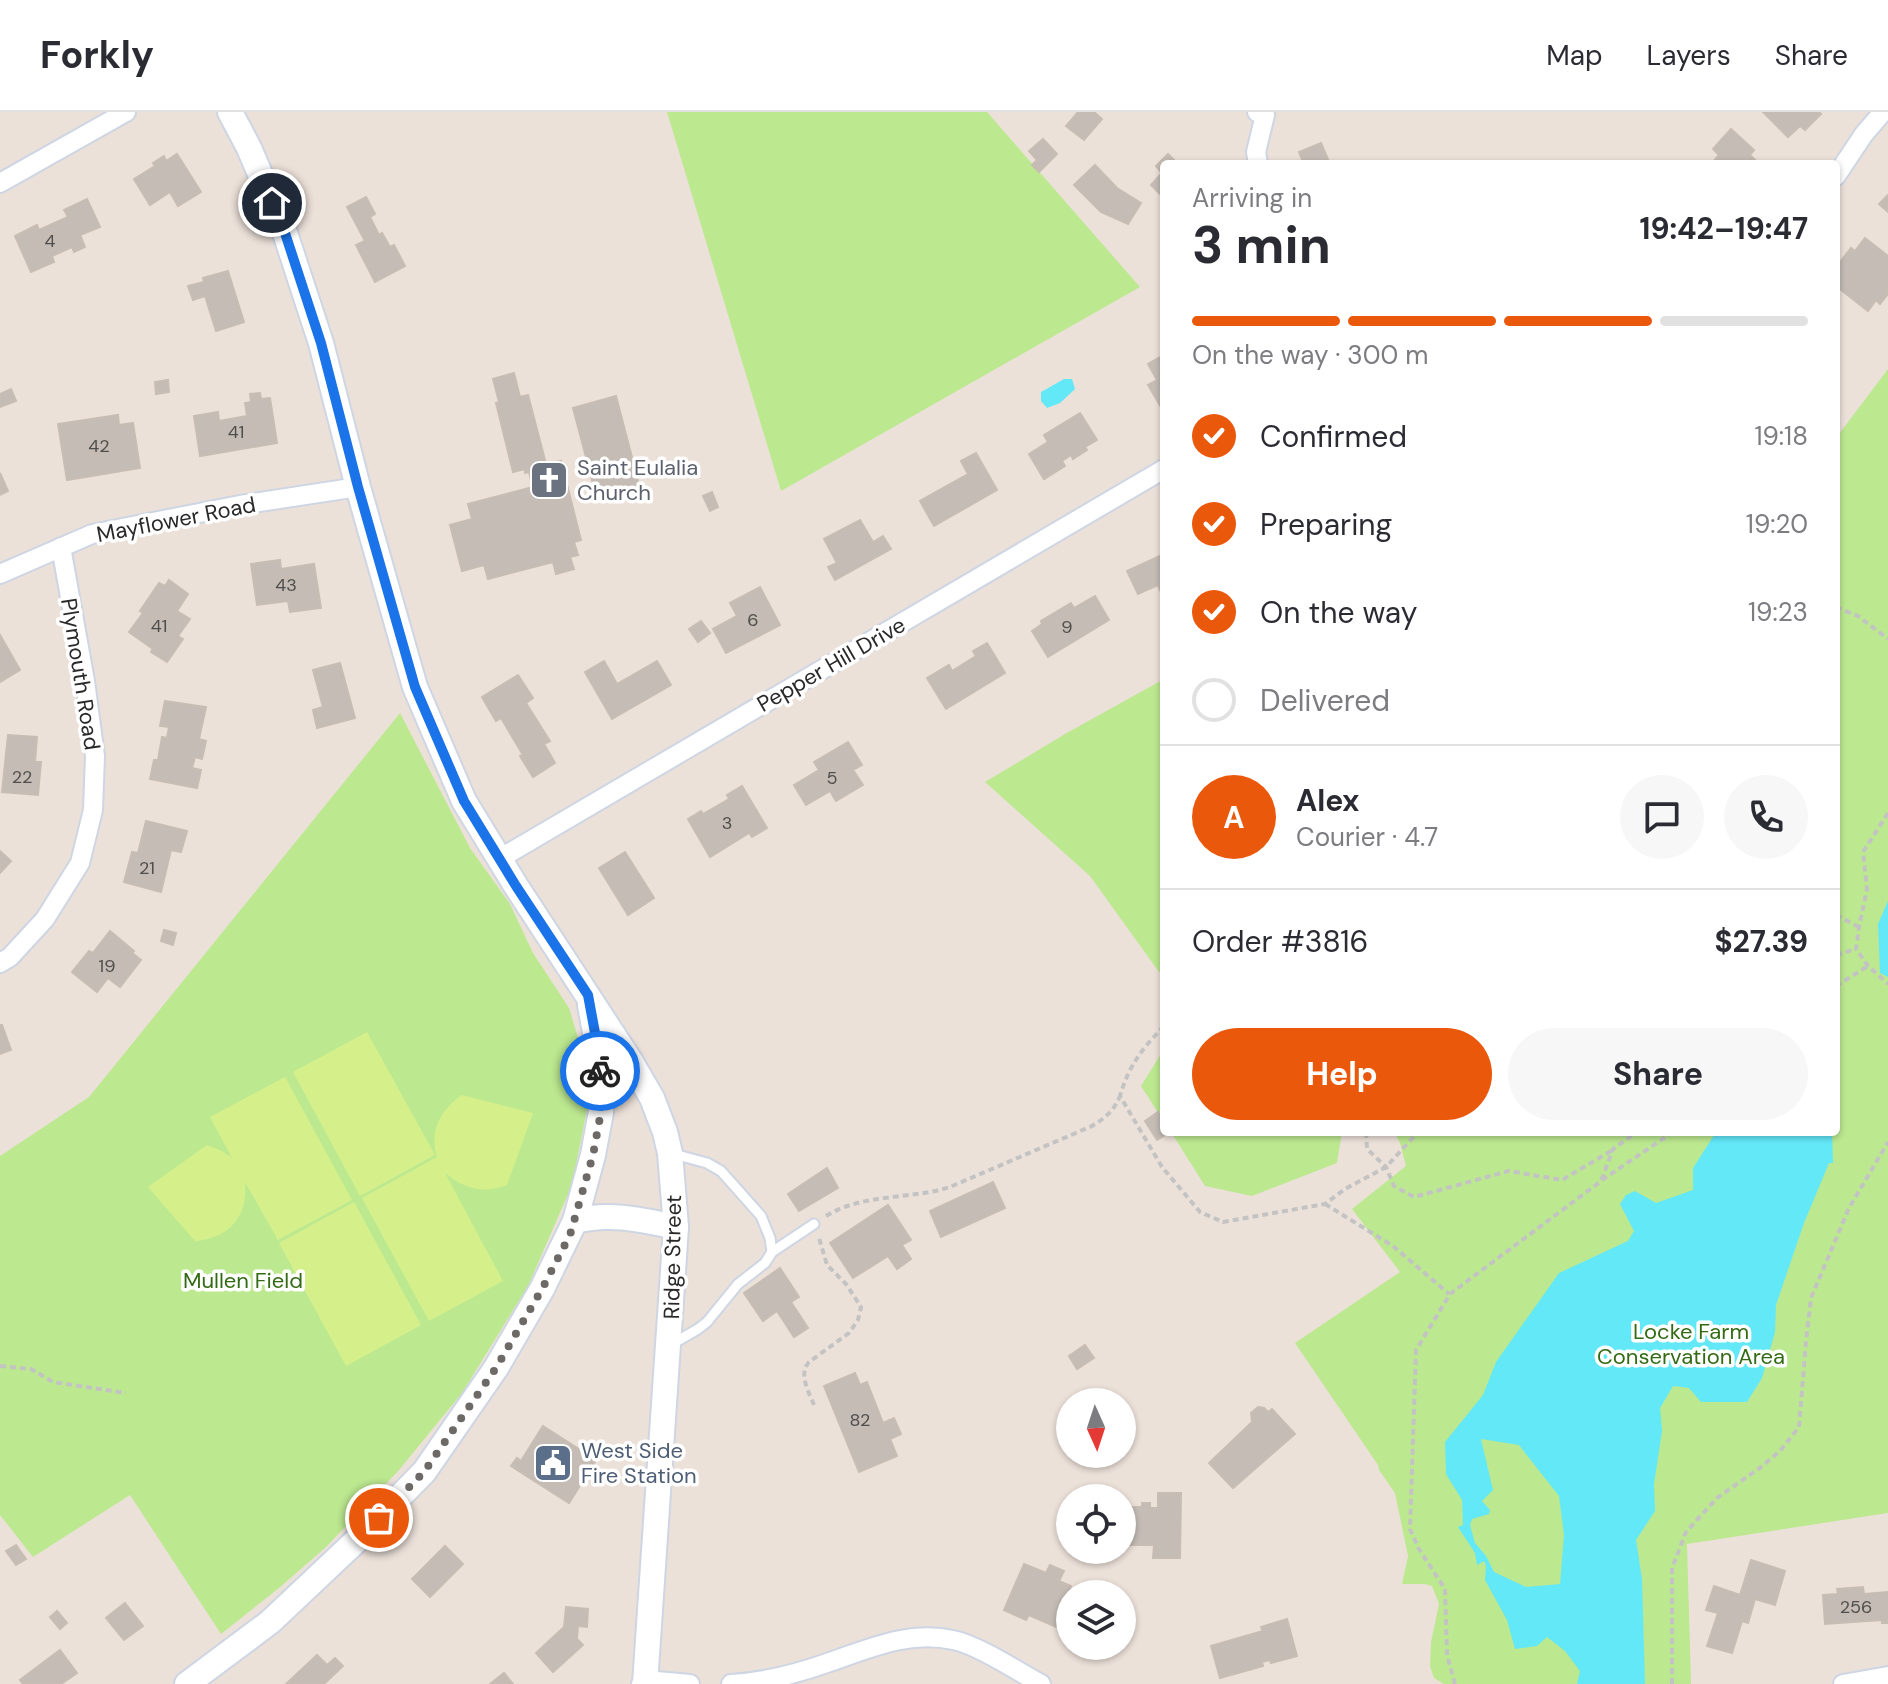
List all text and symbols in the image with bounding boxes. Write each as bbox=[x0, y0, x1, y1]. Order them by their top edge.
text: Forkly bbox=[40, 30, 154, 80]
text: Map bbox=[1546, 37, 1603, 74]
text: Layers bbox=[1647, 37, 1731, 74]
text: Share bbox=[1775, 37, 1848, 74]
pin bbox=[238, 169, 306, 237]
icon: home bbox=[250, 181, 294, 225]
text: Arriving in bbox=[1192, 181, 1312, 215]
text: 19:42–19:47 bbox=[1640, 209, 1808, 248]
text: 3 min bbox=[1192, 211, 1331, 279]
house number: 4 bbox=[45, 229, 56, 253]
text: On the way · 300 m bbox=[1192, 338, 1428, 372]
icon: check bbox=[1192, 414, 1236, 458]
text: Confirmed bbox=[1260, 417, 1407, 456]
text: 19:18 bbox=[1754, 419, 1808, 453]
house number: 41 bbox=[228, 420, 244, 444]
house number: 42 bbox=[88, 434, 110, 458]
place label: Saint Eulalia Church bbox=[577, 453, 698, 507]
church icon: Saint Eulalia Church bbox=[528, 459, 570, 501]
street label: Mayflower Road bbox=[94, 490, 258, 549]
icon: check bbox=[1192, 502, 1236, 546]
text: Preparing bbox=[1260, 505, 1392, 544]
text: 19:20 bbox=[1746, 507, 1808, 541]
house number: 43 bbox=[275, 573, 297, 597]
icon: check bbox=[1192, 590, 1236, 634]
text: On the way bbox=[1260, 593, 1417, 632]
text: 19:23 bbox=[1748, 595, 1808, 629]
street label: Plymouth Road bbox=[54, 596, 107, 752]
house number: 6 bbox=[747, 608, 759, 632]
street label: Pepper Hill Drive bbox=[752, 610, 911, 719]
house number: 41 bbox=[151, 614, 167, 638]
house number: 9 bbox=[1061, 615, 1073, 639]
text: Delivered bbox=[1260, 681, 1390, 720]
house number: 22 bbox=[12, 765, 32, 789]
house number: 5 bbox=[827, 766, 837, 790]
button: chat bbox=[1620, 775, 1704, 859]
button: phone bbox=[1724, 775, 1808, 859]
text: Alex bbox=[1296, 781, 1359, 820]
text: A bbox=[1223, 798, 1245, 837]
house number: 3 bbox=[722, 811, 732, 835]
text: Courier · 4.7 bbox=[1296, 820, 1438, 854]
house number: 21 bbox=[139, 856, 155, 880]
text: Order #3816 bbox=[1192, 922, 1368, 961]
text: $27.39 bbox=[1714, 922, 1808, 961]
house number: 19 bbox=[99, 954, 115, 978]
button: Help bbox=[1192, 1028, 1492, 1120]
button: Share bbox=[1508, 1028, 1808, 1120]
courier bbox=[560, 1031, 640, 1111]
icon: bike bbox=[578, 1049, 622, 1093]
street label: Ridge Street bbox=[657, 1194, 688, 1320]
park label: Mullen Field bbox=[183, 1266, 303, 1295]
park label: Locke Farm Conservation Area bbox=[1597, 1317, 1785, 1371]
north arrow bbox=[1056, 1388, 1136, 1468]
map controls bbox=[1056, 1388, 1136, 1660]
house number: 82 bbox=[849, 1408, 871, 1432]
place label: West Side Fire Station bbox=[581, 1436, 697, 1490]
public building icon: West Side Fire Station bbox=[532, 1442, 574, 1484]
pin bbox=[345, 1484, 413, 1552]
button: locate bbox=[1056, 1484, 1136, 1564]
icon: bag bbox=[357, 1496, 401, 1540]
button: layers bbox=[1056, 1580, 1136, 1660]
house number: 256 bbox=[1840, 1595, 1872, 1619]

